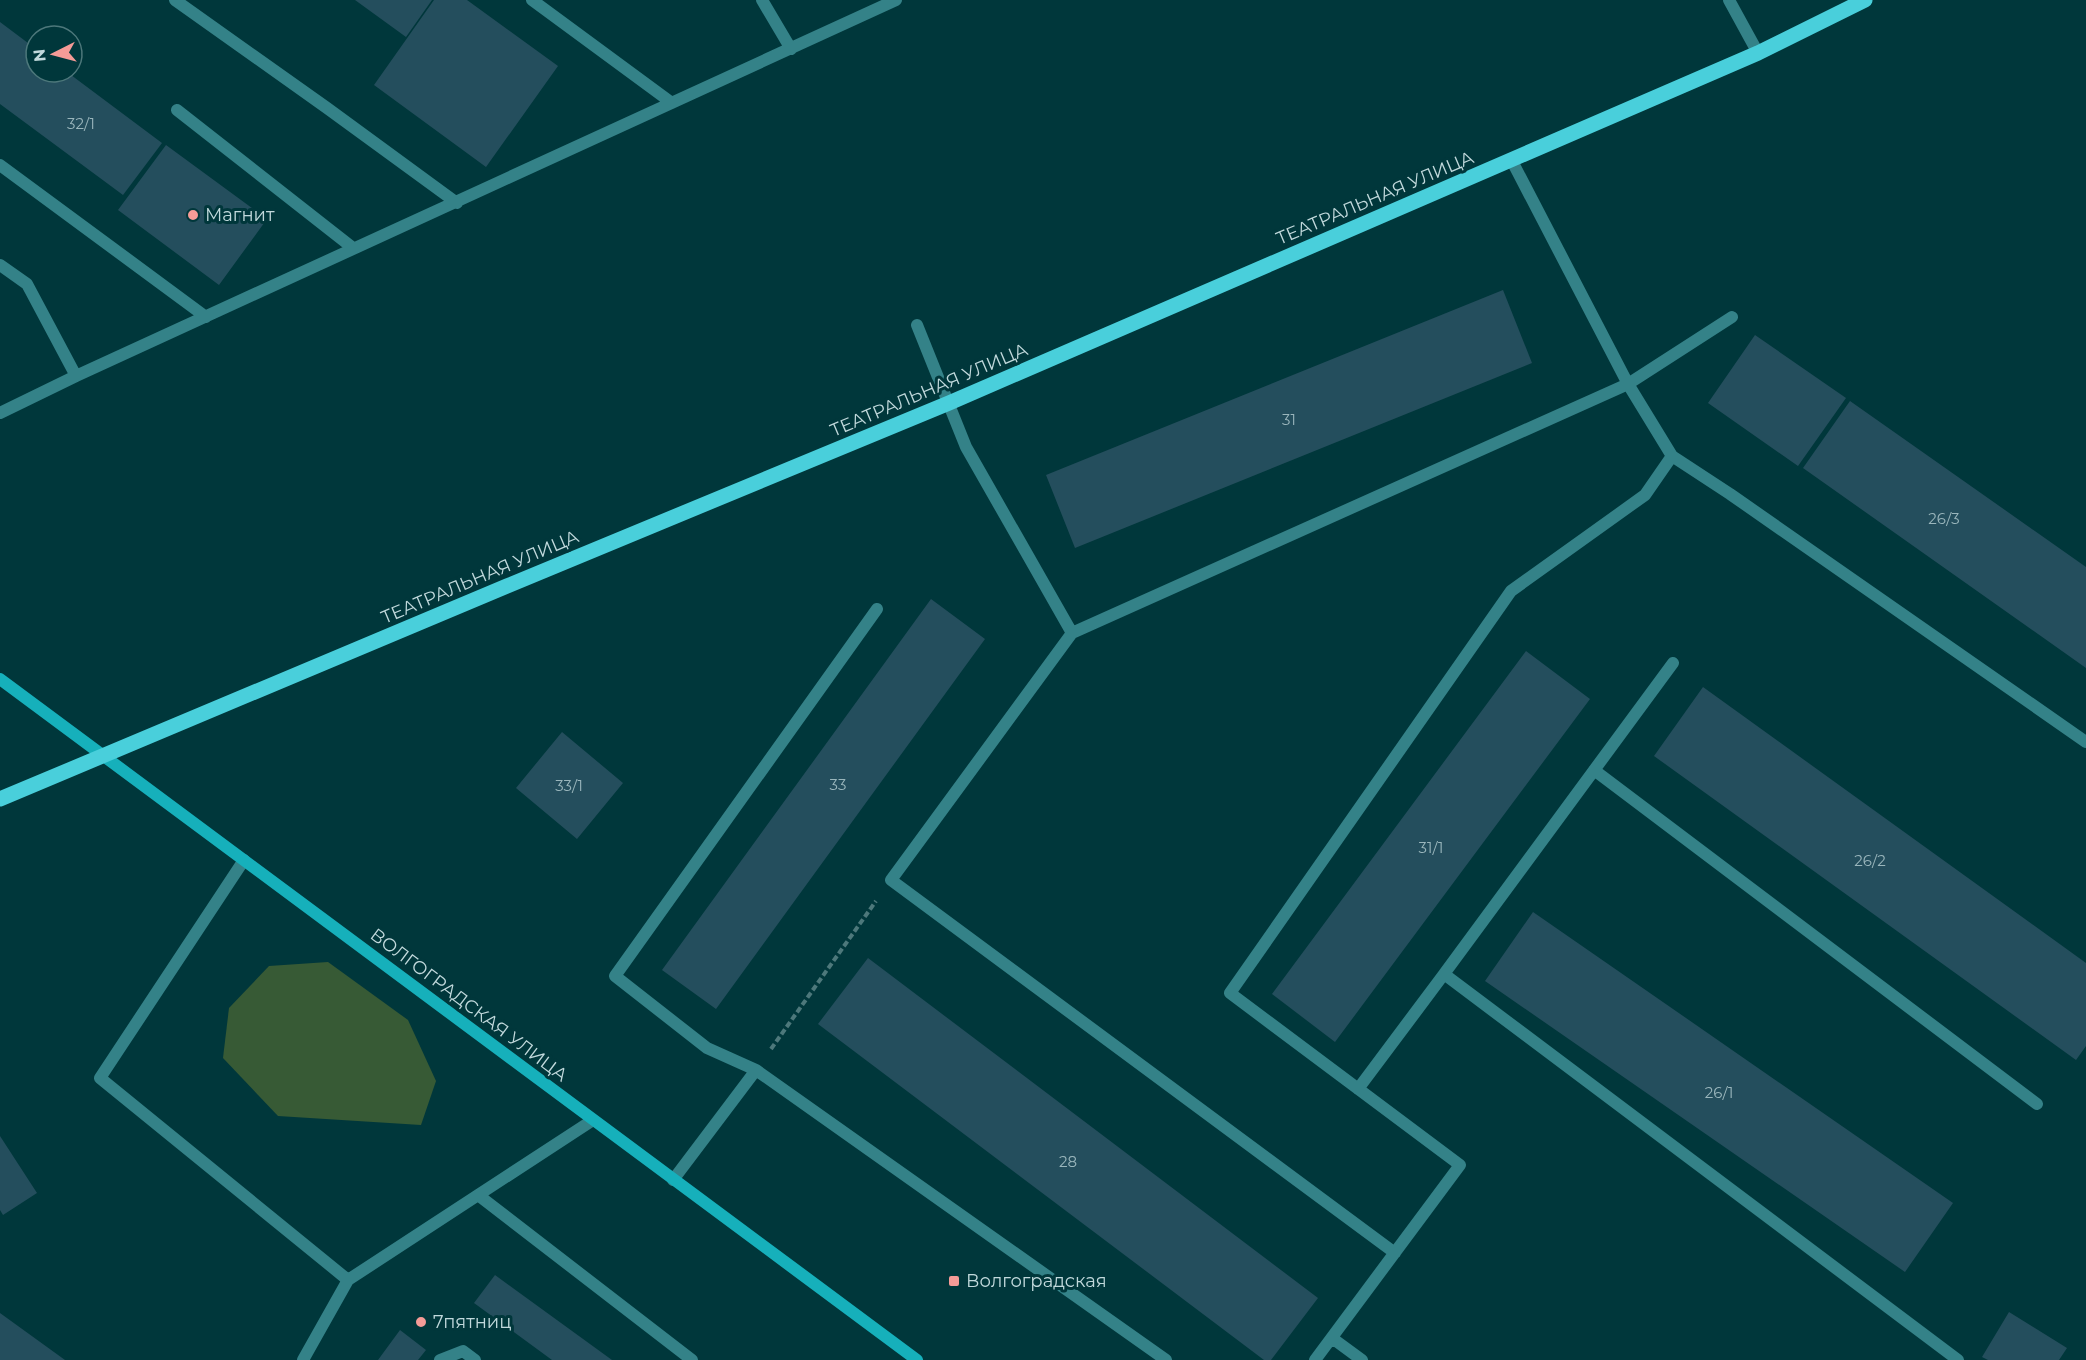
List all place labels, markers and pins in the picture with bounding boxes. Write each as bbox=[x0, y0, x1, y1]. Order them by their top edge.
place label: Магнит bbox=[205, 204, 275, 226]
marker: Магнит bbox=[186, 208, 200, 222]
place label: Волгоградская bbox=[966, 1270, 1107, 1292]
marker: Волгоградская bbox=[947, 1274, 961, 1288]
place label: 7пятниц bbox=[433, 1311, 512, 1333]
marker: 7пятниц bbox=[414, 1315, 428, 1329]

